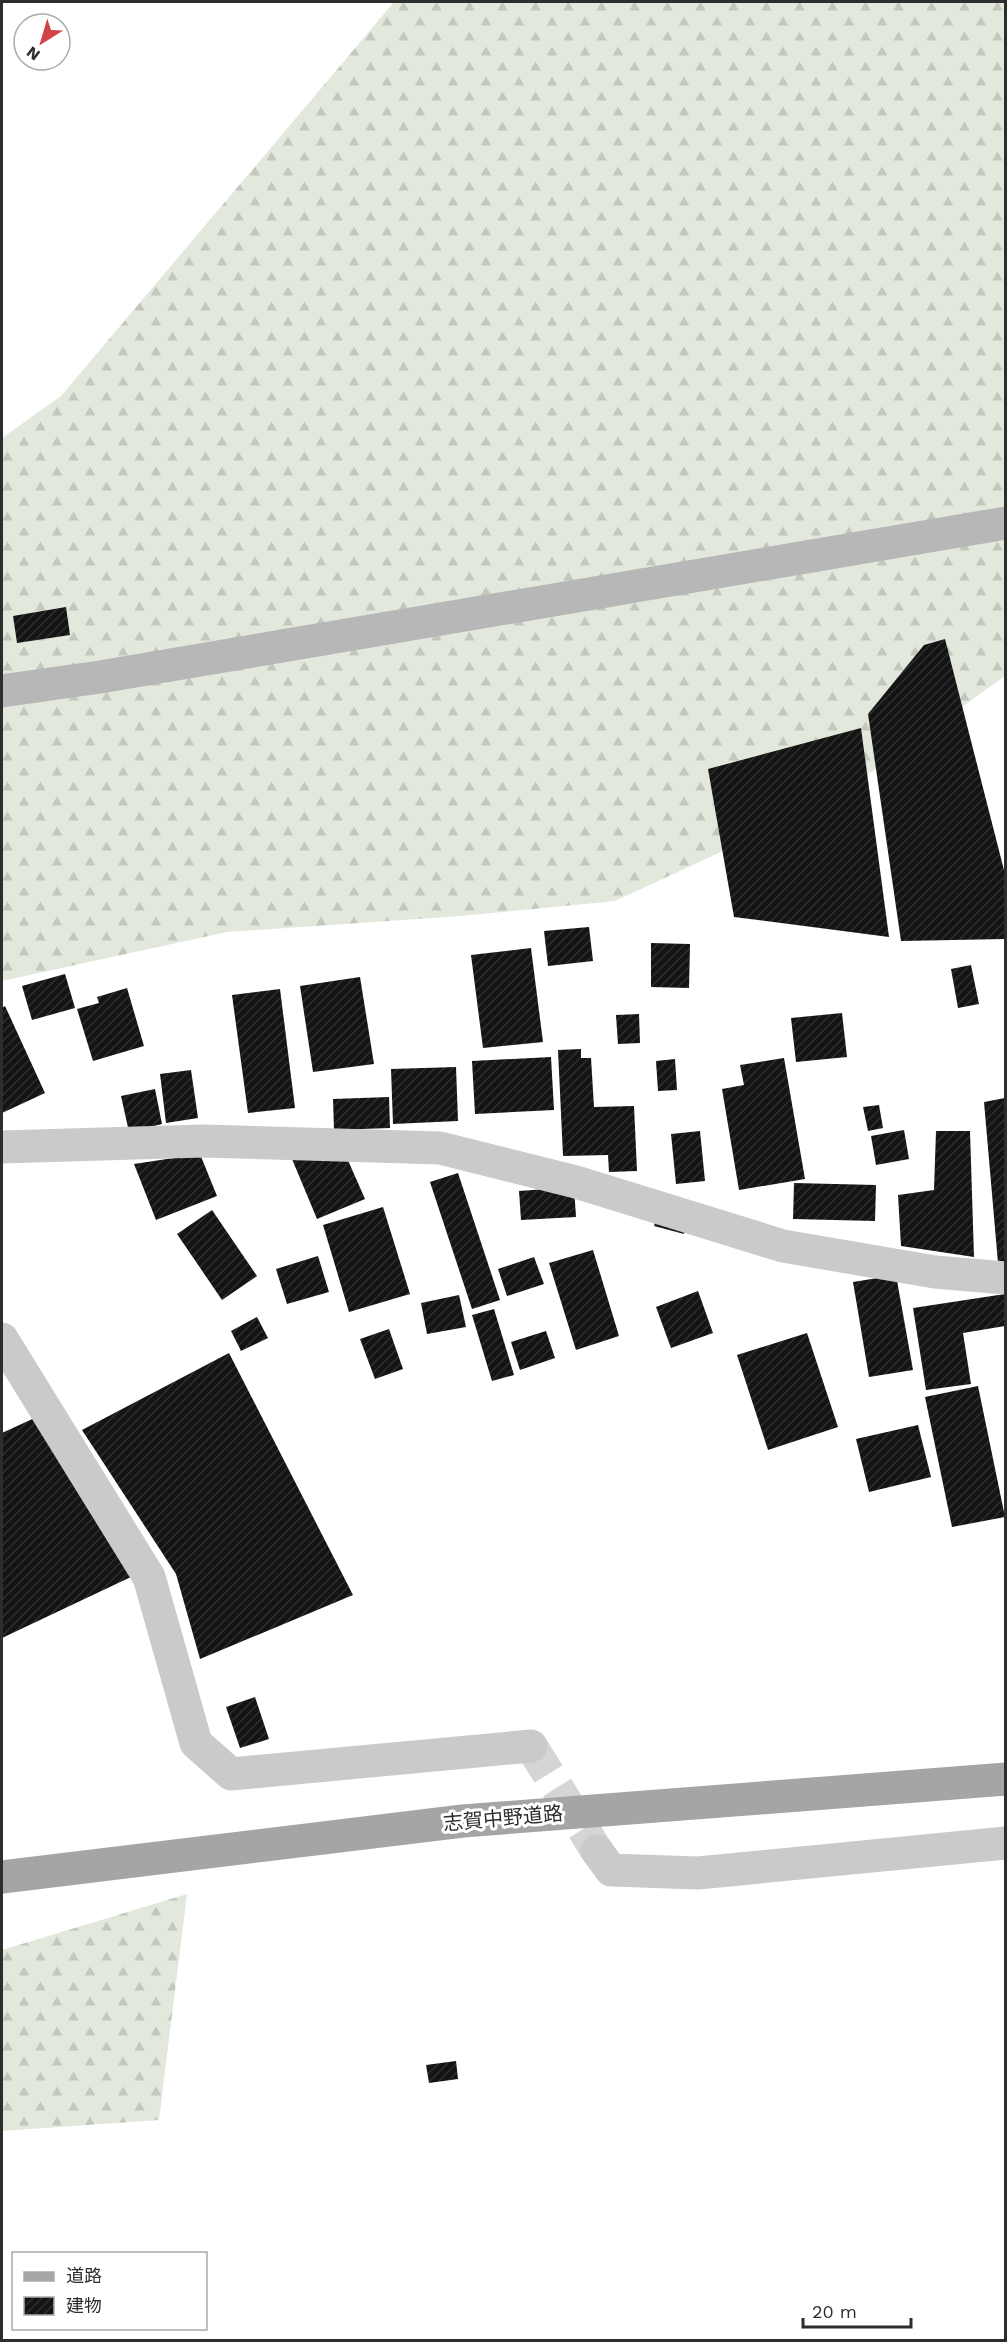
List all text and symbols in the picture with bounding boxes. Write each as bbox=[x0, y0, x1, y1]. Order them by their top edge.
north arrow bbox=[12, 12, 72, 72]
text: N bbox=[23, 42, 44, 65]
street label: 志賀中野道路 bbox=[442, 1801, 564, 1835]
legend bbox=[12, 2252, 207, 2330]
text: 道路 bbox=[66, 2265, 102, 2286]
scale bar bbox=[803, 2291, 911, 2329]
text: 建物 bbox=[66, 2295, 102, 2316]
text: 20 m bbox=[812, 2301, 857, 2322]

